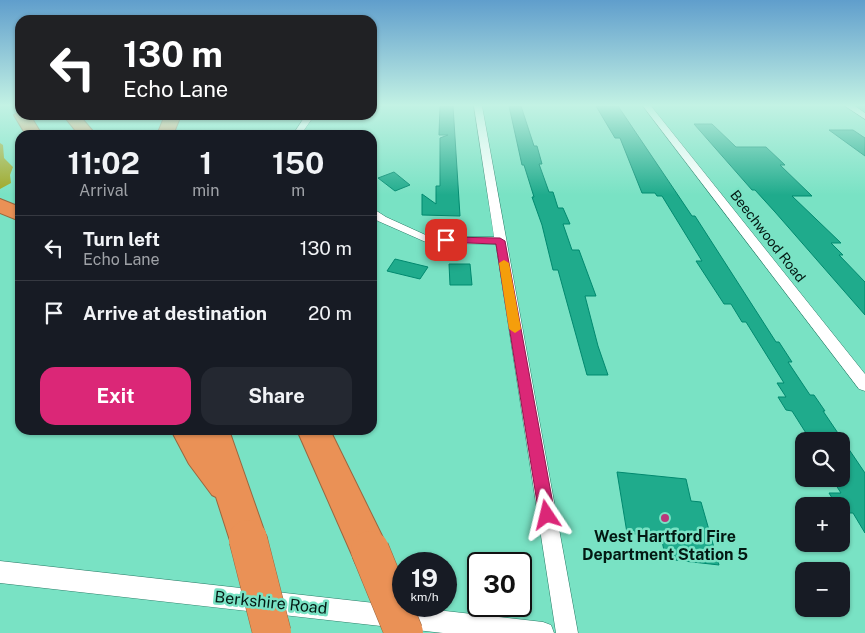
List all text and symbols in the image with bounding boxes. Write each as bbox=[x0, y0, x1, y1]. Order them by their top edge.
text: 130 m bbox=[123, 34, 223, 75]
icon: left bbox=[40, 35, 105, 100]
text: Echo Lane bbox=[123, 76, 228, 102]
text: 11:02 bbox=[68, 145, 140, 181]
text: 1 bbox=[199, 145, 212, 181]
text: 150 bbox=[272, 145, 324, 181]
text: Arrival bbox=[79, 181, 128, 200]
text: min bbox=[192, 181, 219, 200]
text: m bbox=[291, 181, 305, 200]
street label: Beechwood Road bbox=[727, 187, 809, 285]
pin bbox=[425, 219, 467, 261]
icon: arrive bbox=[432, 226, 460, 254]
text: Turn left bbox=[83, 228, 160, 250]
icon: left bbox=[40, 234, 68, 262]
text: 130 m bbox=[300, 237, 352, 259]
text: Echo Lane bbox=[83, 250, 160, 269]
icon: arrive bbox=[40, 299, 68, 327]
text: Arrive at destination bbox=[83, 302, 267, 324]
text: 20 m bbox=[308, 302, 352, 324]
button: Exit bbox=[40, 367, 191, 425]
button: Share bbox=[201, 367, 352, 425]
map controls bbox=[795, 432, 850, 617]
button: search bbox=[795, 432, 850, 487]
position arrow bbox=[520, 488, 572, 540]
button: + bbox=[795, 497, 850, 552]
marker: West Hartford Fire Department Station 5 bbox=[659, 512, 671, 524]
place label: West Hartford Fire Department Station 5 bbox=[582, 527, 748, 564]
speed limit sign: 30 bbox=[467, 552, 532, 617]
button: − bbox=[795, 562, 850, 617]
text: 19 bbox=[411, 563, 438, 593]
street label: Berkshire Road bbox=[214, 587, 328, 618]
text: km/h bbox=[410, 590, 439, 604]

